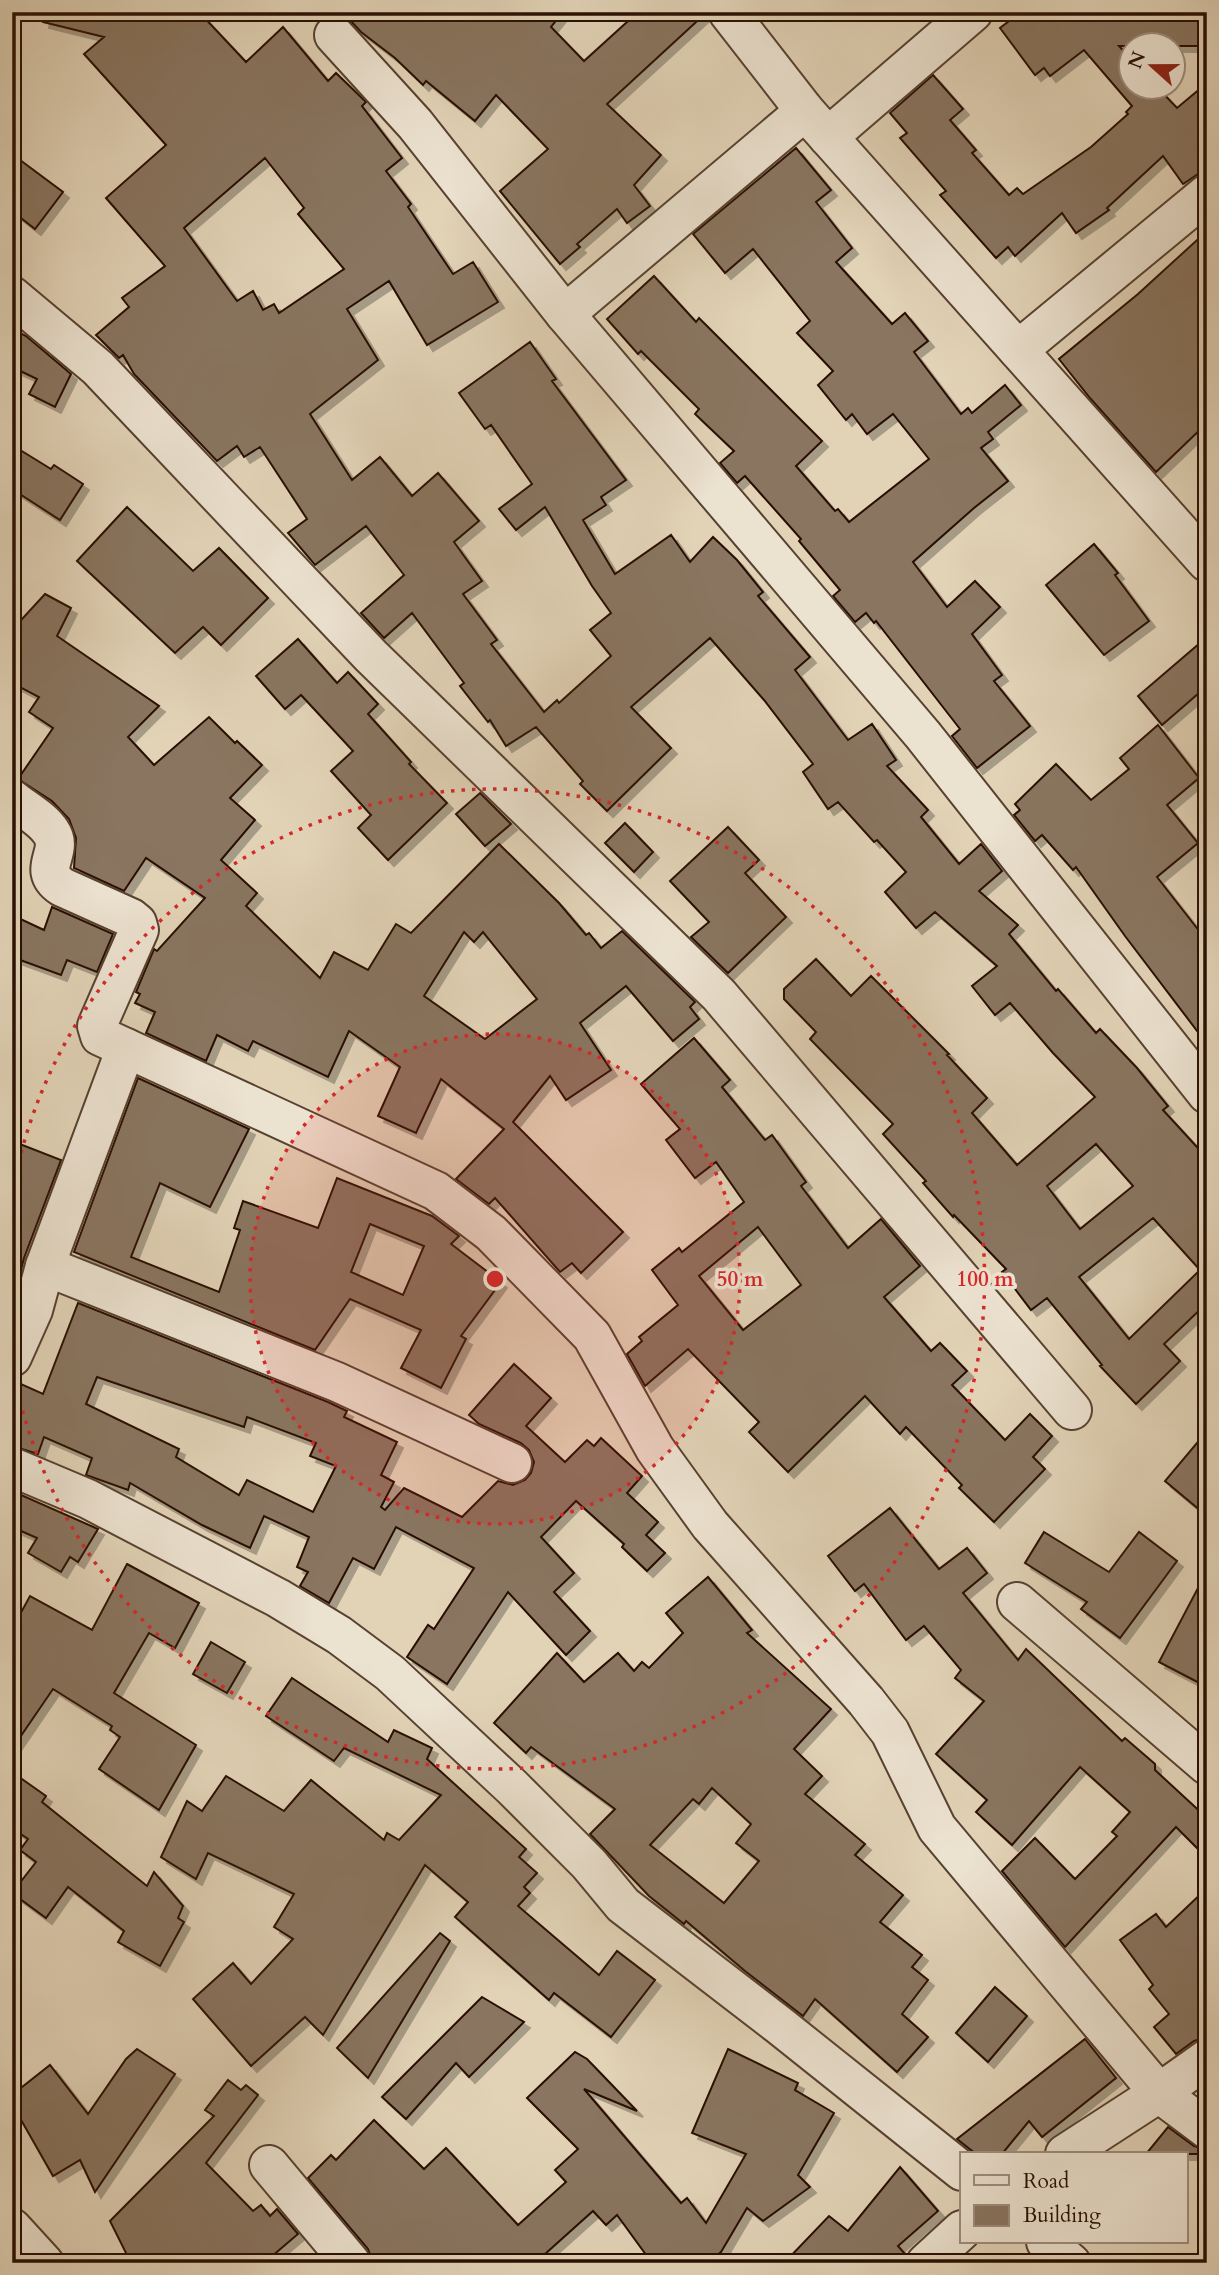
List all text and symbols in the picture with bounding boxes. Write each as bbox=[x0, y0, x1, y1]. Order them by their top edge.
north arrow bbox=[1118, 32, 1188, 102]
text: N bbox=[1122, 47, 1152, 73]
text: 50 m bbox=[717, 1265, 764, 1294]
text: 100 m bbox=[956, 1265, 1014, 1294]
centre of rings bbox=[483, 1267, 507, 1291]
legend bbox=[960, 2152, 1188, 2244]
text: Road bbox=[1023, 2167, 1069, 2196]
text: Building bbox=[1023, 2201, 1101, 2230]

